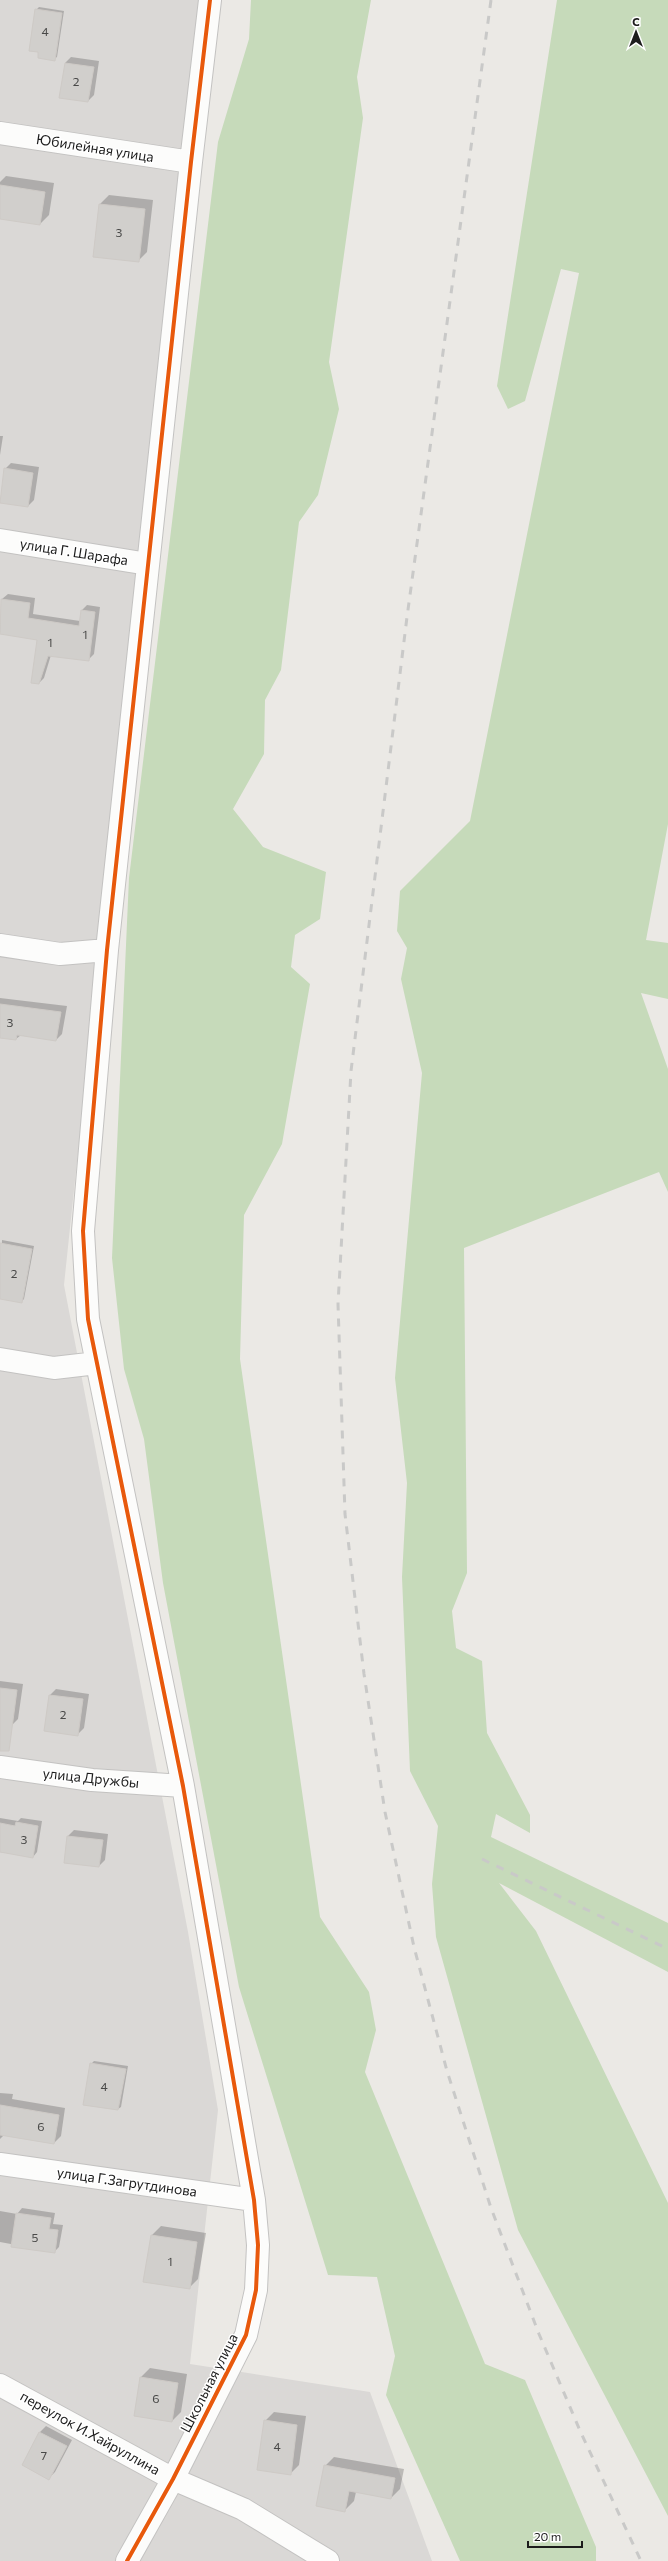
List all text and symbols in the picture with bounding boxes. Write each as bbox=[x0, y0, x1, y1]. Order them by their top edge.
north arrow bbox=[616, 12, 656, 52]
text: С bbox=[632, 15, 640, 28]
house number: 4 bbox=[41, 24, 49, 38]
house number: 2 bbox=[73, 74, 80, 88]
street label: Юбилейная улица bbox=[35, 130, 155, 165]
house number: 3 bbox=[116, 225, 123, 239]
street label: улица Г. Шарафа bbox=[19, 535, 129, 568]
house number: 1 bbox=[82, 627, 88, 641]
house number: 1 bbox=[47, 635, 53, 649]
house number: 3 bbox=[7, 1015, 14, 1029]
house number: 2 bbox=[11, 1266, 18, 1280]
house number: 2 bbox=[60, 1707, 67, 1721]
street label: улица Дружбы bbox=[42, 1764, 140, 1791]
house number: 3 bbox=[21, 1832, 28, 1846]
house number: 4 bbox=[100, 2079, 108, 2093]
house number: 6 bbox=[37, 2119, 45, 2133]
street label: улица Г.Загрутдинова bbox=[56, 2163, 198, 2200]
house number: 5 bbox=[32, 2230, 39, 2244]
house number: 1 bbox=[167, 2254, 173, 2268]
street label: Школьная улица bbox=[176, 2330, 241, 2435]
street label: переулок И.Хайруллина bbox=[17, 2387, 163, 2478]
house number: 6 bbox=[152, 2391, 160, 2405]
house number: 4 bbox=[273, 2439, 281, 2453]
house number: 7 bbox=[41, 2448, 47, 2462]
scale bar bbox=[528, 2523, 582, 2549]
text: 20 m bbox=[534, 2529, 561, 2543]

